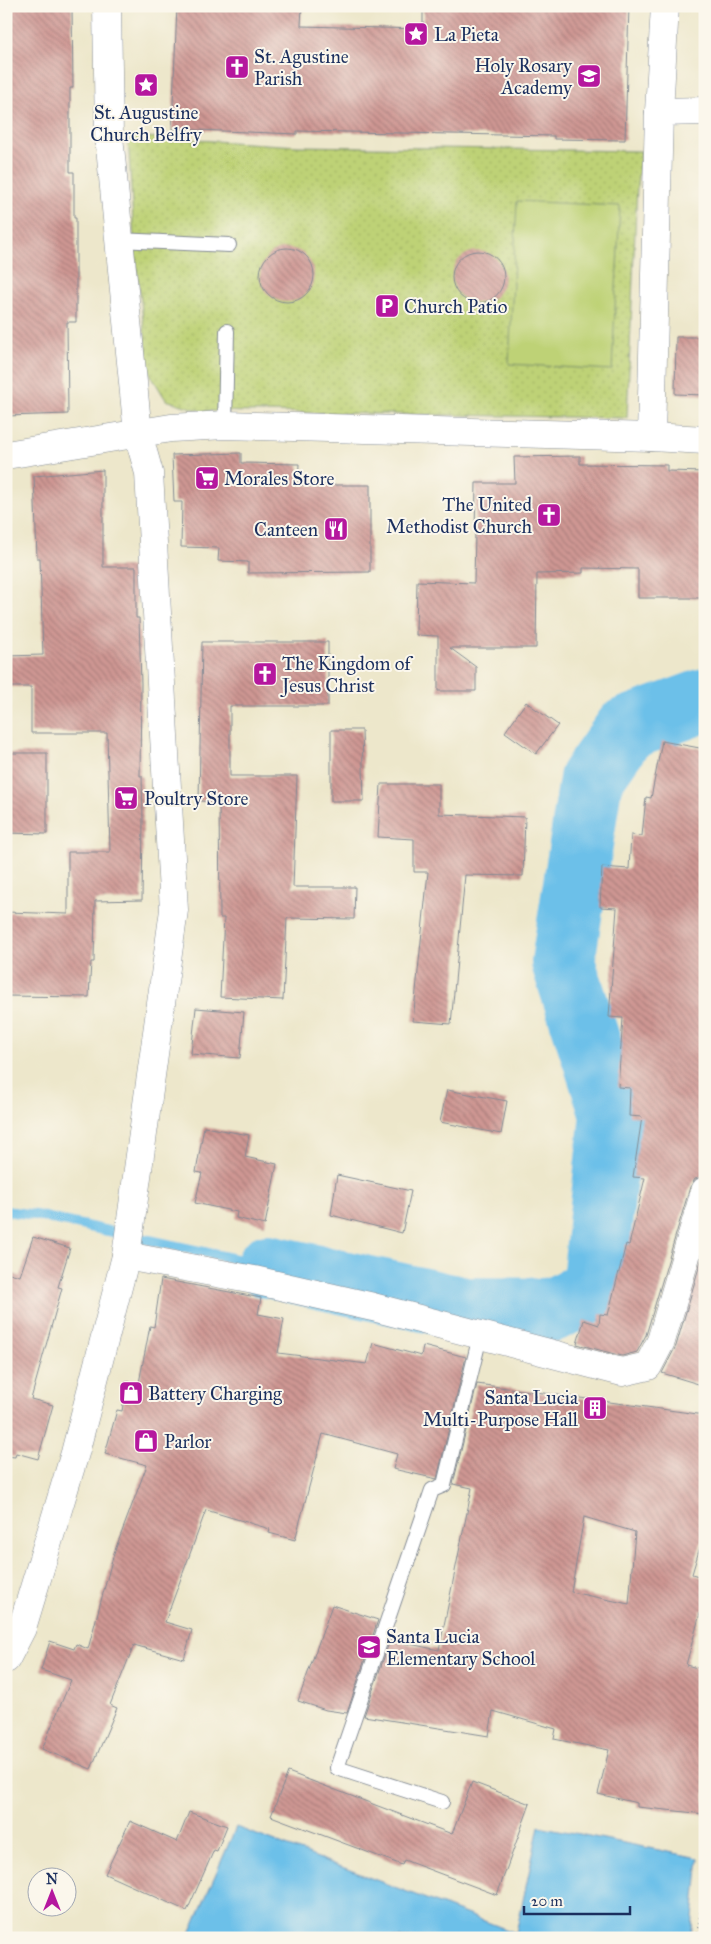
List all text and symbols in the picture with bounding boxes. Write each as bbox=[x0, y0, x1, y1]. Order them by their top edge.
place icon: La Pieta bbox=[403, 21, 429, 47]
place label: La Pieta bbox=[434, 23, 500, 46]
place label: St. Agustine Parish bbox=[254, 45, 349, 90]
church icon: St. Agustine Parish bbox=[224, 54, 250, 80]
place label: Holy Rosary Academy bbox=[474, 54, 573, 99]
school or university icon: Holy Rosary Academy bbox=[576, 63, 602, 89]
place icon: St. Augustine Church Belfry bbox=[133, 72, 159, 98]
place label: St. Augustine Church Belfry bbox=[90, 101, 203, 146]
parking icon: Church Patio bbox=[374, 293, 400, 319]
place label: Church Patio bbox=[404, 295, 508, 318]
supermarket icon: Morales Store bbox=[194, 465, 220, 491]
place label: Morales Store bbox=[224, 467, 334, 490]
place label: The United Methodist Church bbox=[386, 493, 532, 538]
church icon: The United Methodist Church bbox=[536, 502, 562, 528]
restaurant icon: Canteen bbox=[323, 516, 349, 542]
place label: Canteen bbox=[254, 518, 318, 541]
place label: The Kingdom of Jesus Christ bbox=[280, 652, 413, 698]
church icon: The Kingdom of Jesus Christ bbox=[252, 661, 278, 687]
supermarket icon: Poultry Store bbox=[113, 785, 139, 811]
place label: Poultry Store bbox=[144, 787, 248, 810]
shop icon: Battery Charging bbox=[118, 1380, 144, 1406]
place label: Battery Charging bbox=[148, 1382, 282, 1406]
place label: Santa Lucia Multi-Purpose Hall bbox=[423, 1386, 579, 1431]
building icon: Santa Lucia Multi-Purpose Hall bbox=[582, 1395, 608, 1421]
shop icon: Parlor bbox=[133, 1428, 159, 1454]
place label: Parlor bbox=[164, 1430, 212, 1453]
place label: Santa Lucia Elementary School bbox=[386, 1625, 536, 1670]
school or university icon: Santa Lucia Elementary School bbox=[356, 1634, 382, 1660]
north arrow bbox=[28, 1866, 78, 1916]
text: N bbox=[46, 1871, 58, 1888]
scale bar bbox=[524, 1884, 630, 1916]
text: 20 m bbox=[531, 1892, 563, 1910]

